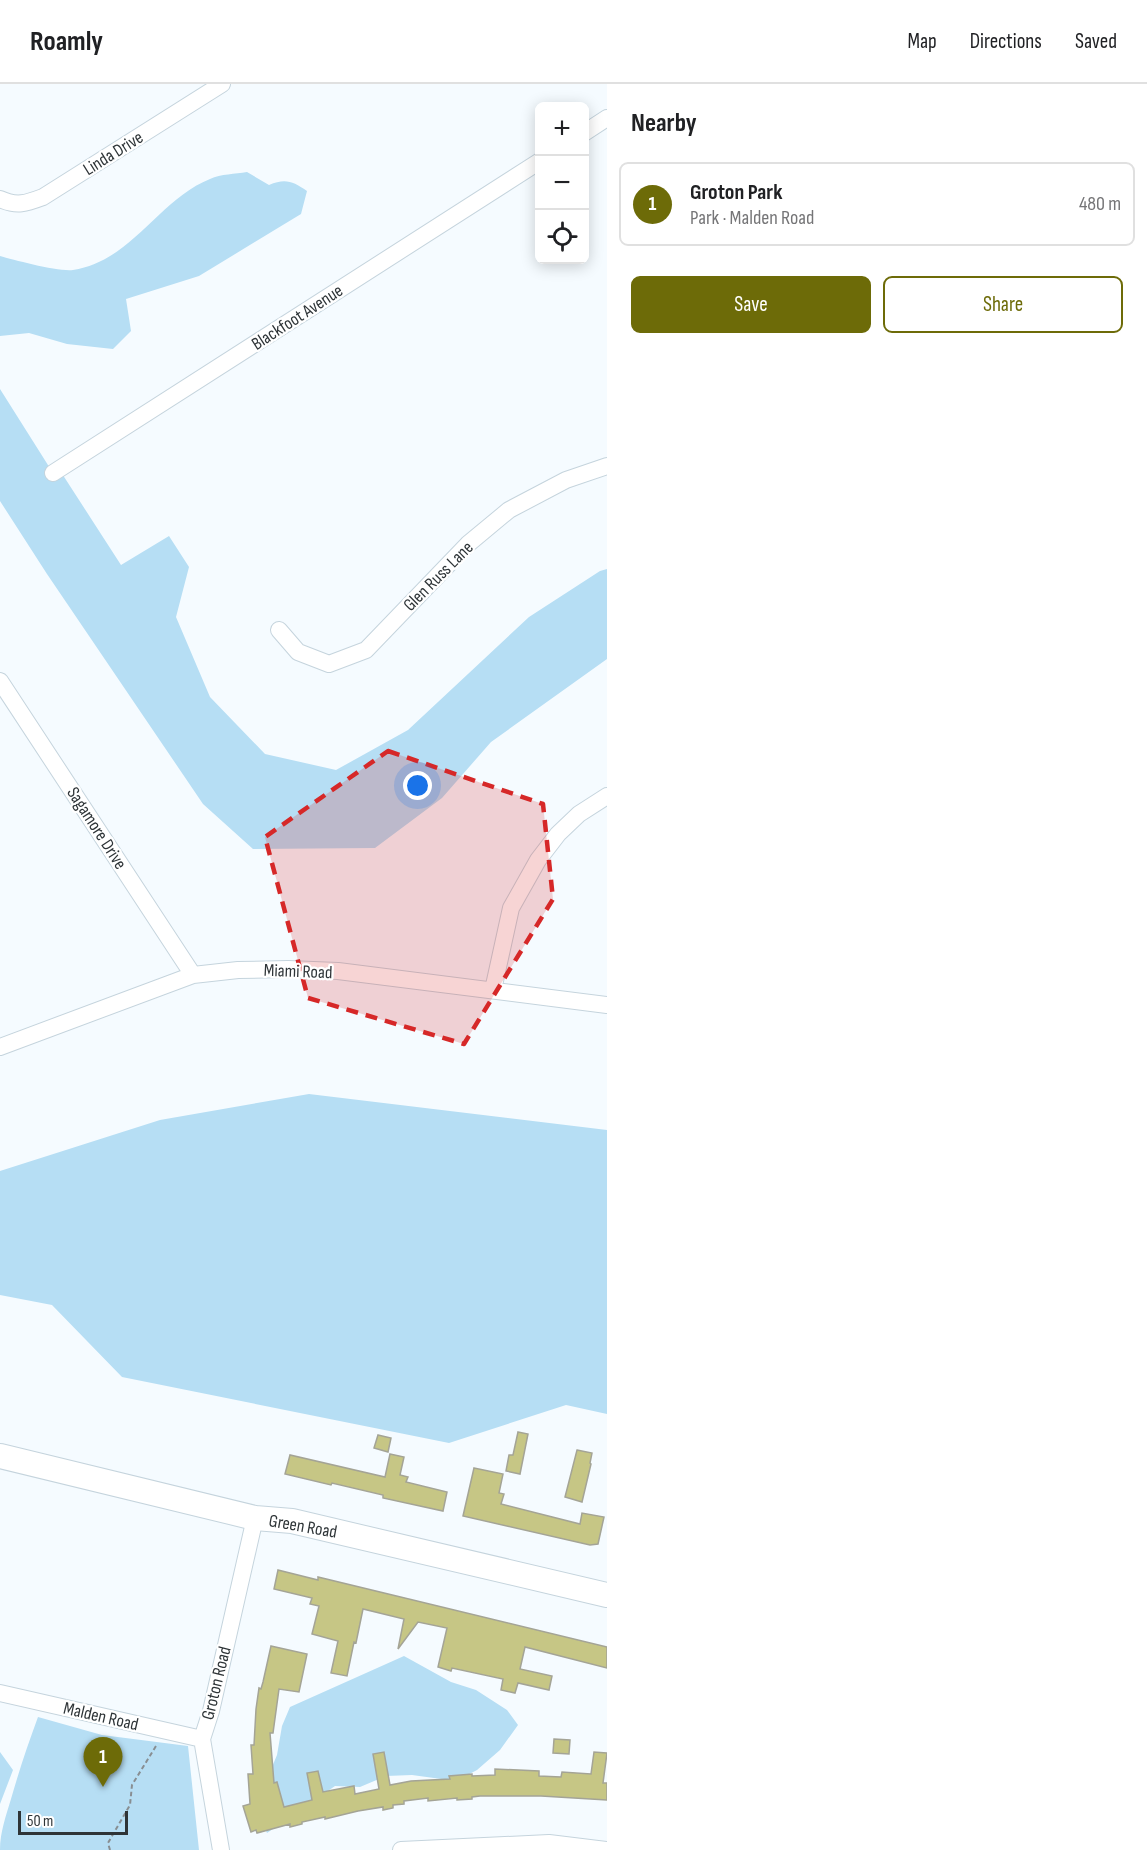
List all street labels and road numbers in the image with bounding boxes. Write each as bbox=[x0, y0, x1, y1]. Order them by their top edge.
street label: Linda Drive bbox=[80, 127, 147, 180]
street label: Blackfoot Avenue bbox=[248, 280, 347, 355]
street label: Glen Russ Lane bbox=[399, 537, 478, 616]
street label: Sagamore Drive bbox=[62, 783, 131, 873]
street label: Miami Road bbox=[263, 960, 333, 983]
street label: Green Road bbox=[267, 1510, 339, 1543]
street label: Groton Road bbox=[197, 1644, 236, 1722]
street label: Malden Road bbox=[61, 1698, 140, 1735]

